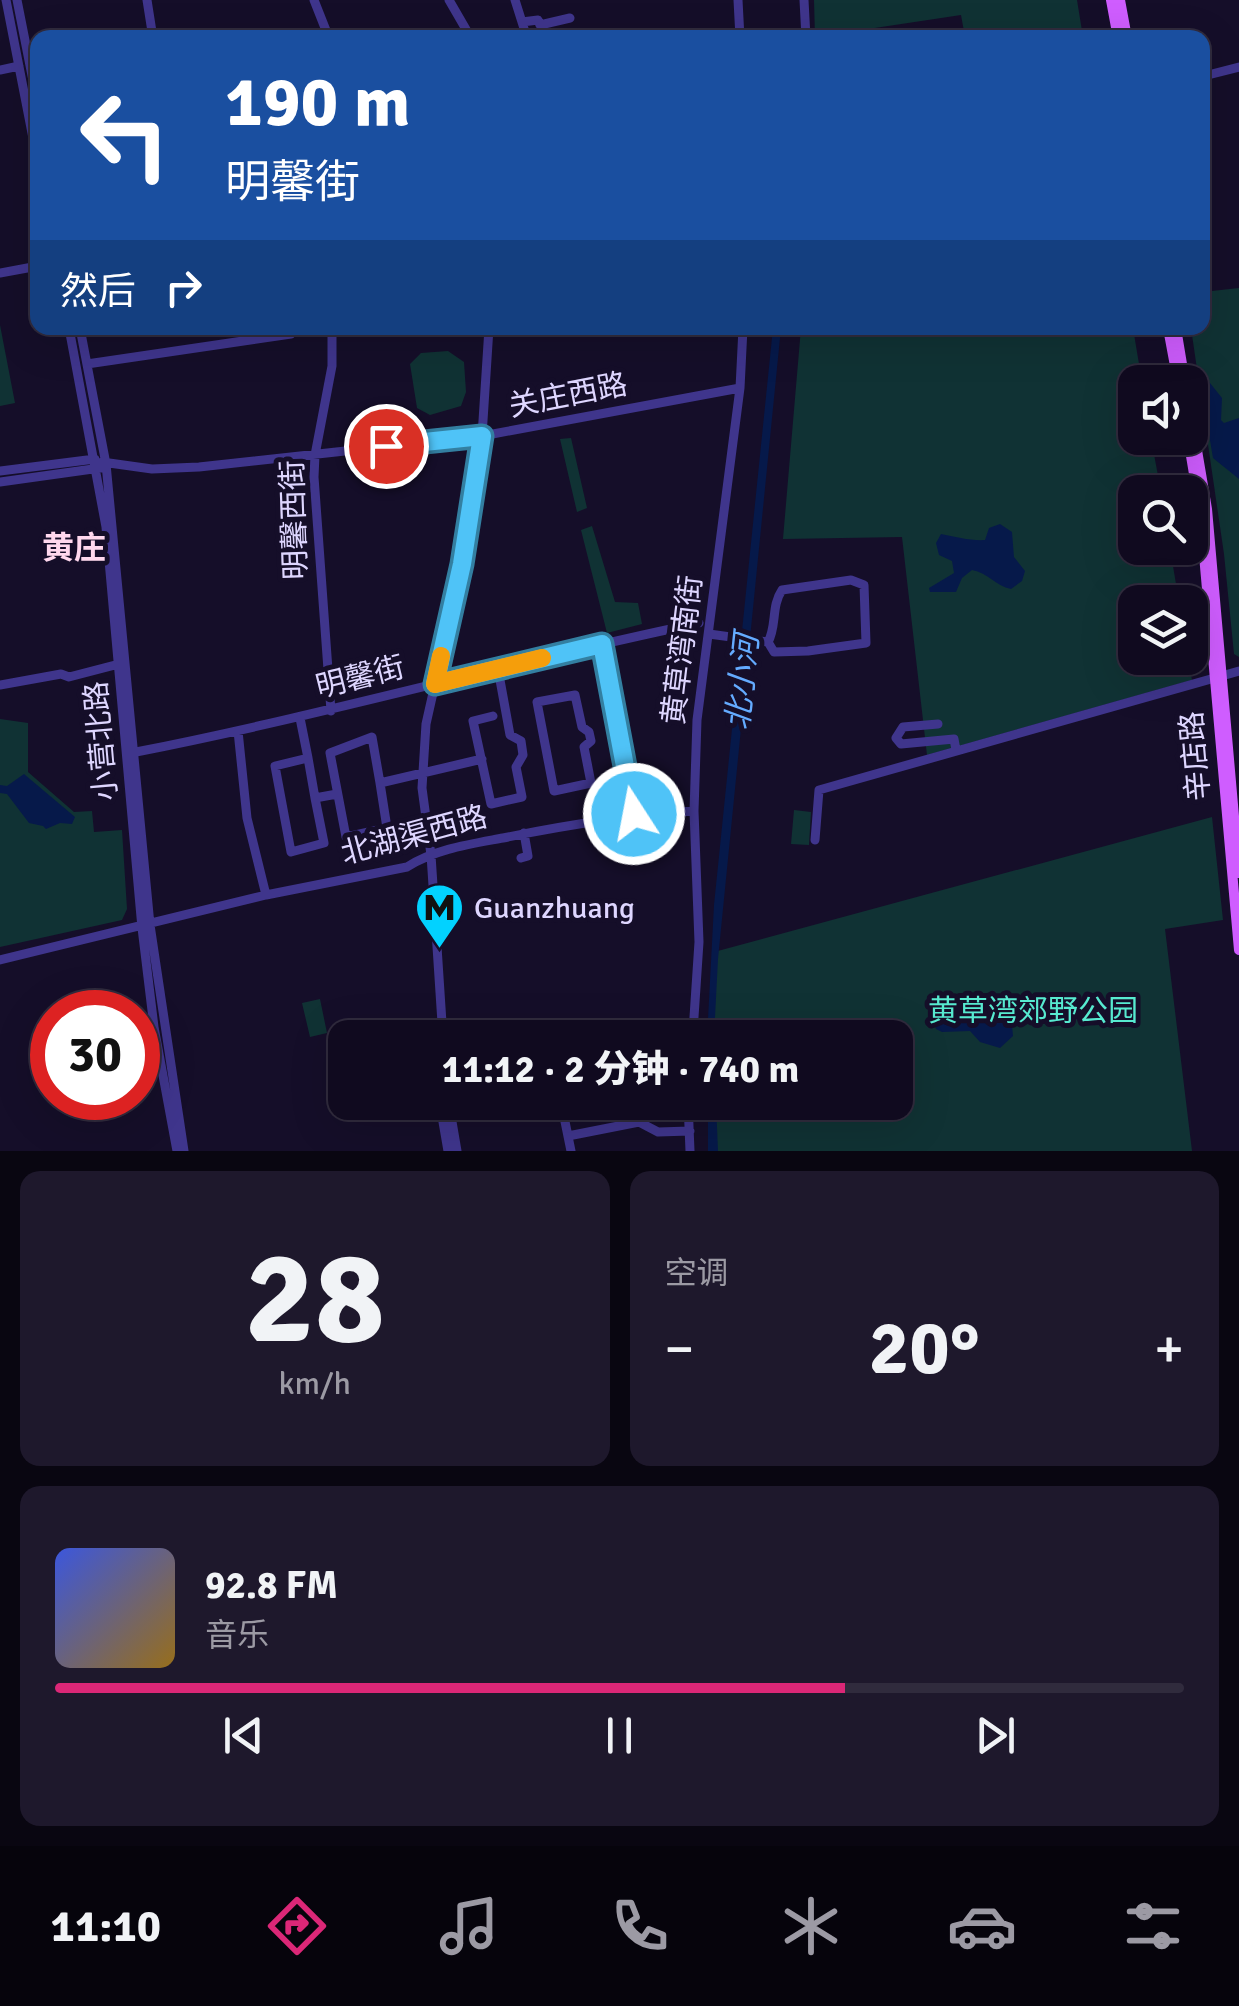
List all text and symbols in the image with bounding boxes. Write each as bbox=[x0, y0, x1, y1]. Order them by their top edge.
text: 190 m bbox=[225, 59, 410, 145]
icon: left bbox=[60, 70, 190, 200]
text: 明馨街 bbox=[225, 155, 360, 210]
icon: right bbox=[156, 260, 211, 315]
text: 然后 bbox=[60, 268, 136, 315]
map controls bbox=[1118, 365, 1208, 675]
button: sound bbox=[1118, 365, 1208, 455]
street label: 关庄西路 bbox=[506, 366, 631, 425]
pin bbox=[344, 404, 429, 489]
icon: arrive bbox=[359, 419, 414, 474]
street label: 明馨西街 bbox=[274, 459, 315, 581]
button: search bbox=[1118, 475, 1208, 565]
district label: 黄庄 bbox=[42, 529, 106, 568]
street label: 黄草湾南街 bbox=[655, 573, 710, 727]
button: layers bbox=[1118, 585, 1208, 675]
water label: 北小河 bbox=[718, 626, 768, 732]
street label: 明馨街 bbox=[312, 649, 408, 706]
street label: 小营北路 bbox=[78, 680, 125, 802]
street label: 辛店路 bbox=[1173, 710, 1218, 802]
position arrow bbox=[582, 762, 686, 866]
street label: 北湖渠西路 bbox=[337, 798, 491, 873]
metro station icon: Guanzhuang bbox=[413, 882, 465, 950]
place label: Guanzhuang bbox=[474, 890, 635, 927]
speed limit sign: 30 bbox=[30, 990, 160, 1120]
park label: 黄草湾郊野公园 bbox=[928, 993, 1138, 1030]
text: 11:12 · 2 分钟 · 740 m bbox=[442, 1046, 799, 1093]
text: 28 bbox=[245, 1219, 385, 1379]
text: 空调 bbox=[665, 1254, 729, 1293]
text: 20° bbox=[869, 1302, 980, 1395]
text: − bbox=[665, 1315, 694, 1383]
text: + bbox=[1154, 1315, 1184, 1383]
text: km/h bbox=[279, 1364, 351, 1403]
text: 92.8 FM bbox=[205, 1562, 338, 1609]
text: 音乐 bbox=[205, 1616, 269, 1655]
icon: previous bbox=[216, 1708, 271, 1763]
icon: pause bbox=[592, 1708, 647, 1763]
icon: next bbox=[968, 1708, 1023, 1763]
icon: directions bbox=[262, 1891, 332, 1961]
icon: music bbox=[434, 1891, 504, 1961]
icon: phone bbox=[605, 1891, 675, 1961]
icon: climate bbox=[776, 1891, 846, 1961]
icon: car bbox=[947, 1891, 1017, 1961]
icon: filters bbox=[1118, 1891, 1188, 1961]
text: 11:10 bbox=[51, 1899, 161, 1954]

